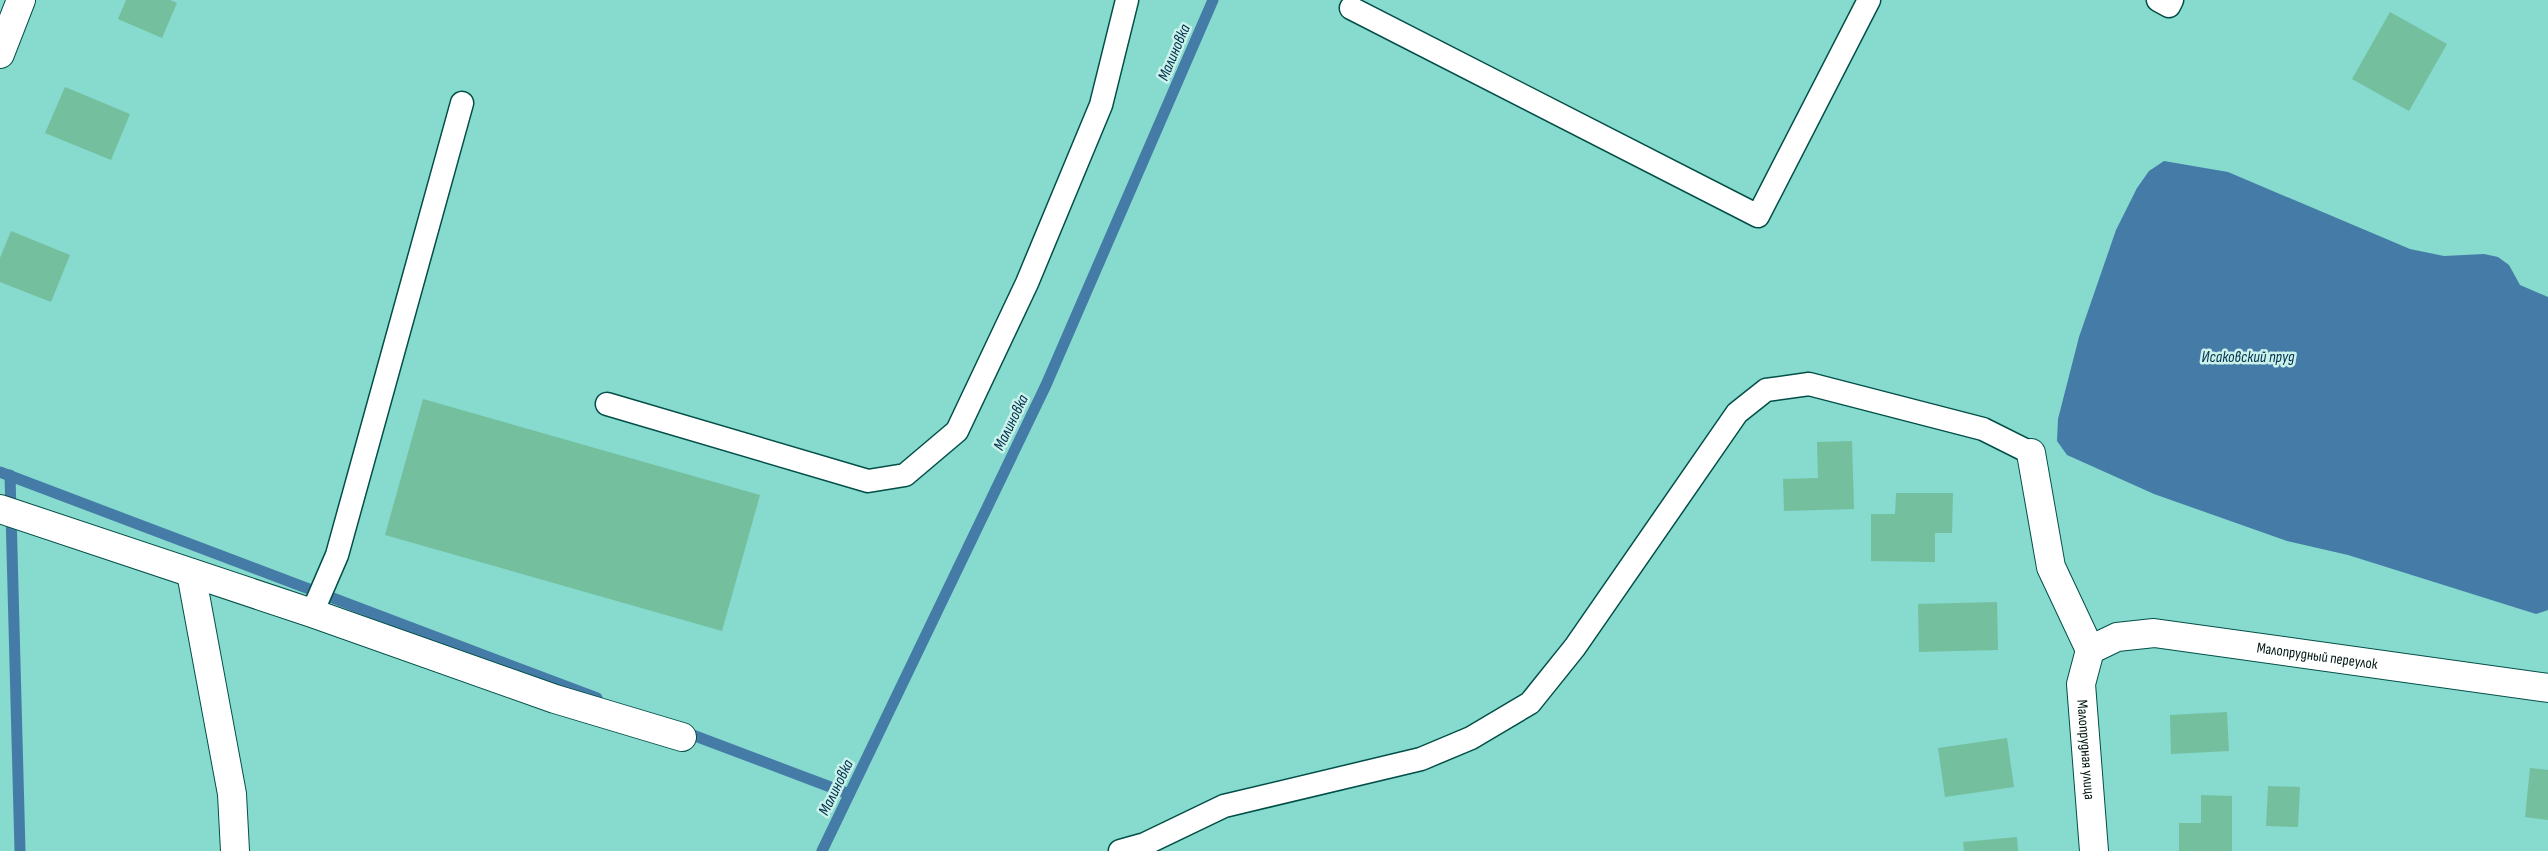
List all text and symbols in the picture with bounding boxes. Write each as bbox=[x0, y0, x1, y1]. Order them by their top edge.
water label: Малиновка bbox=[1154, 21, 1195, 84]
water label: Исаковский пруд bbox=[2202, 348, 2295, 367]
water label: Малиновка bbox=[990, 391, 1033, 454]
street label: Малопрудный переулок bbox=[2256, 638, 2379, 674]
street label: Малопрудная улица bbox=[2072, 699, 2099, 801]
water label: Малиновка bbox=[815, 756, 858, 819]

